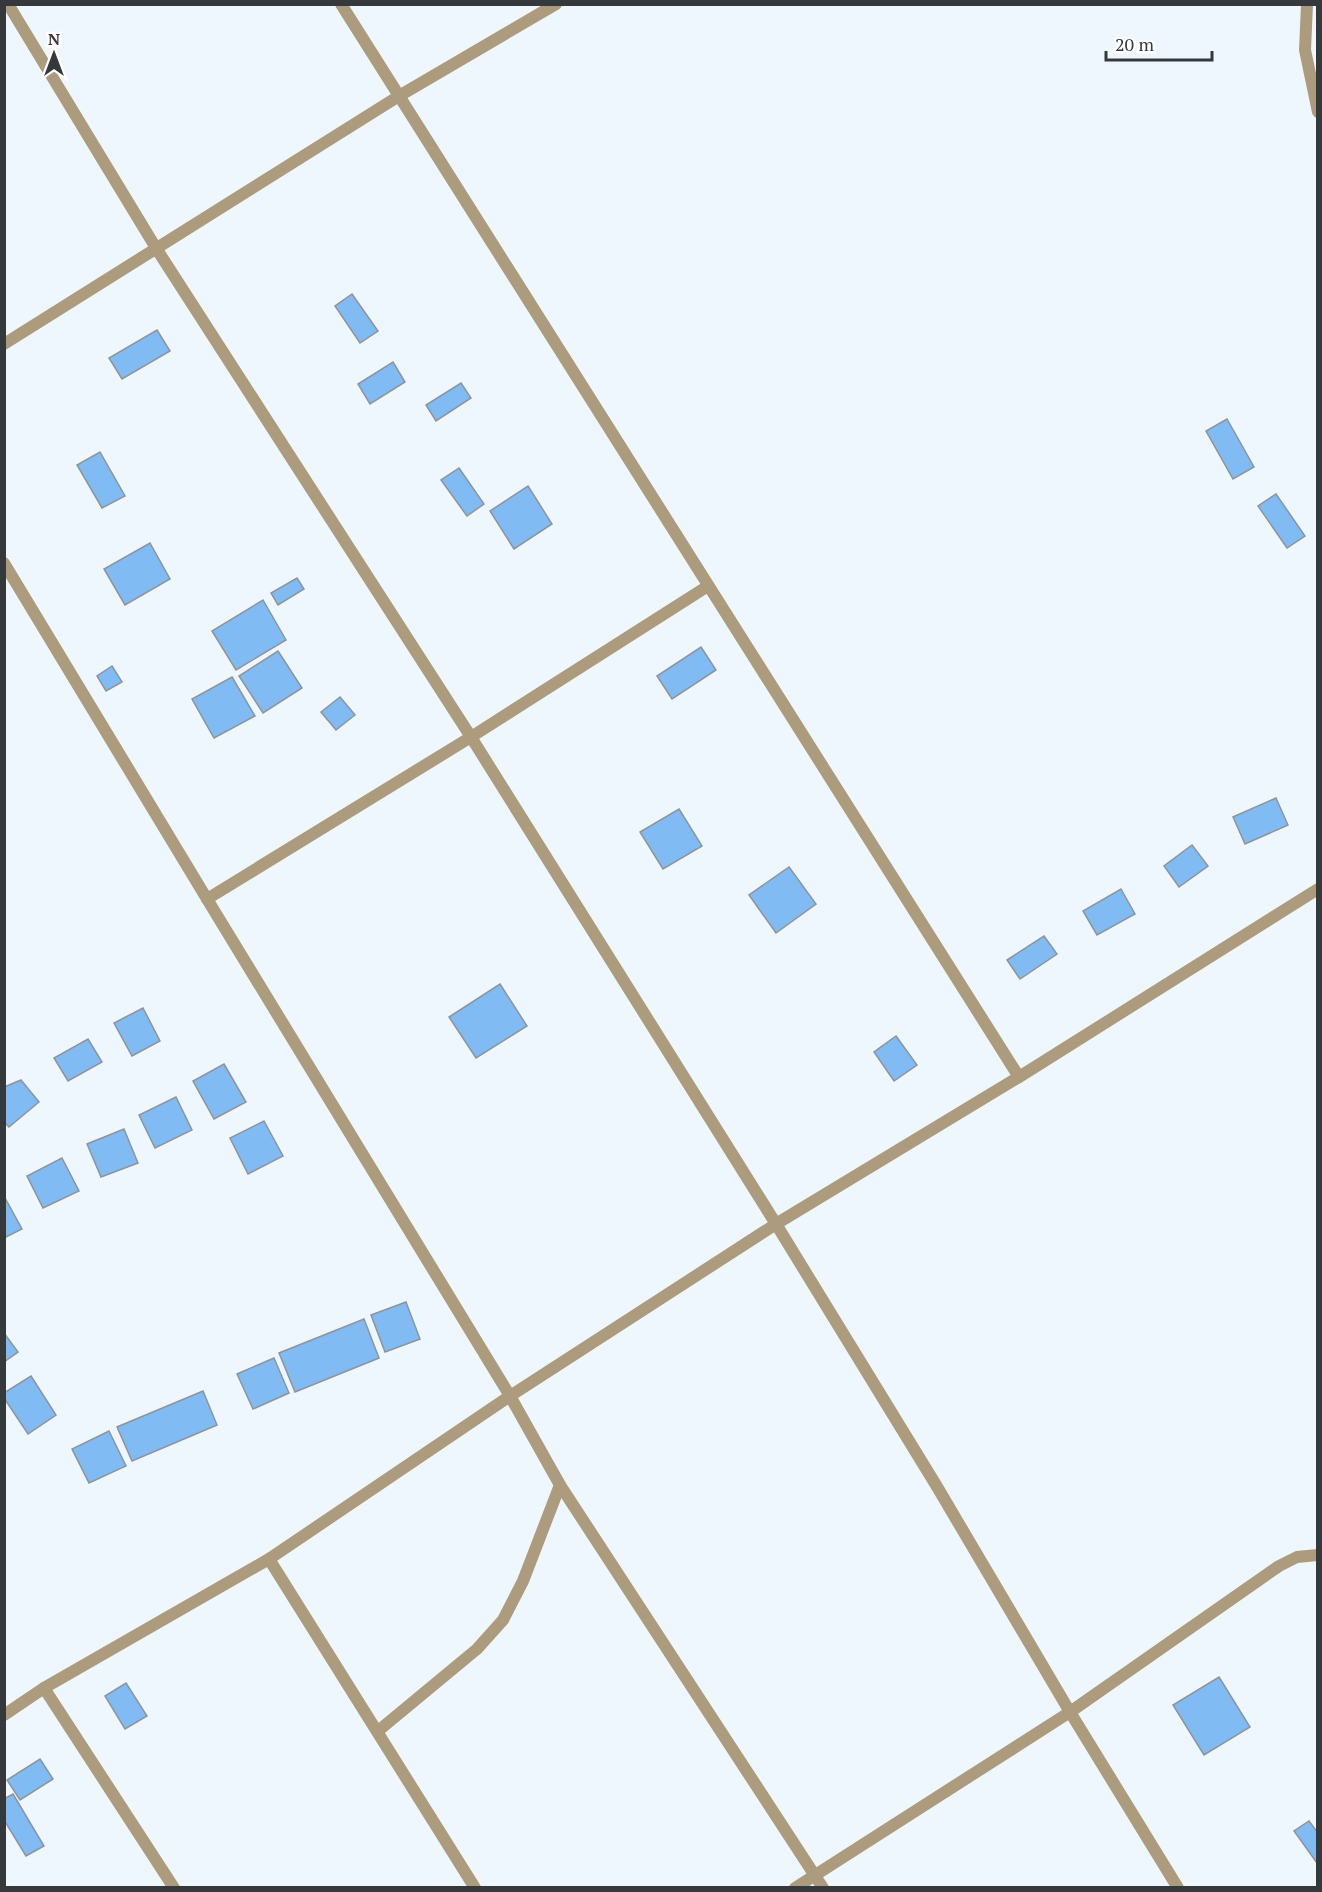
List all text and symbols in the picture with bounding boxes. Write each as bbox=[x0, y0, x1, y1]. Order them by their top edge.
north arrow bbox=[24, 24, 84, 84]
scale bar bbox=[1106, 24, 1212, 62]
text: N bbox=[48, 28, 60, 50]
text: 20 m bbox=[1115, 32, 1155, 56]

